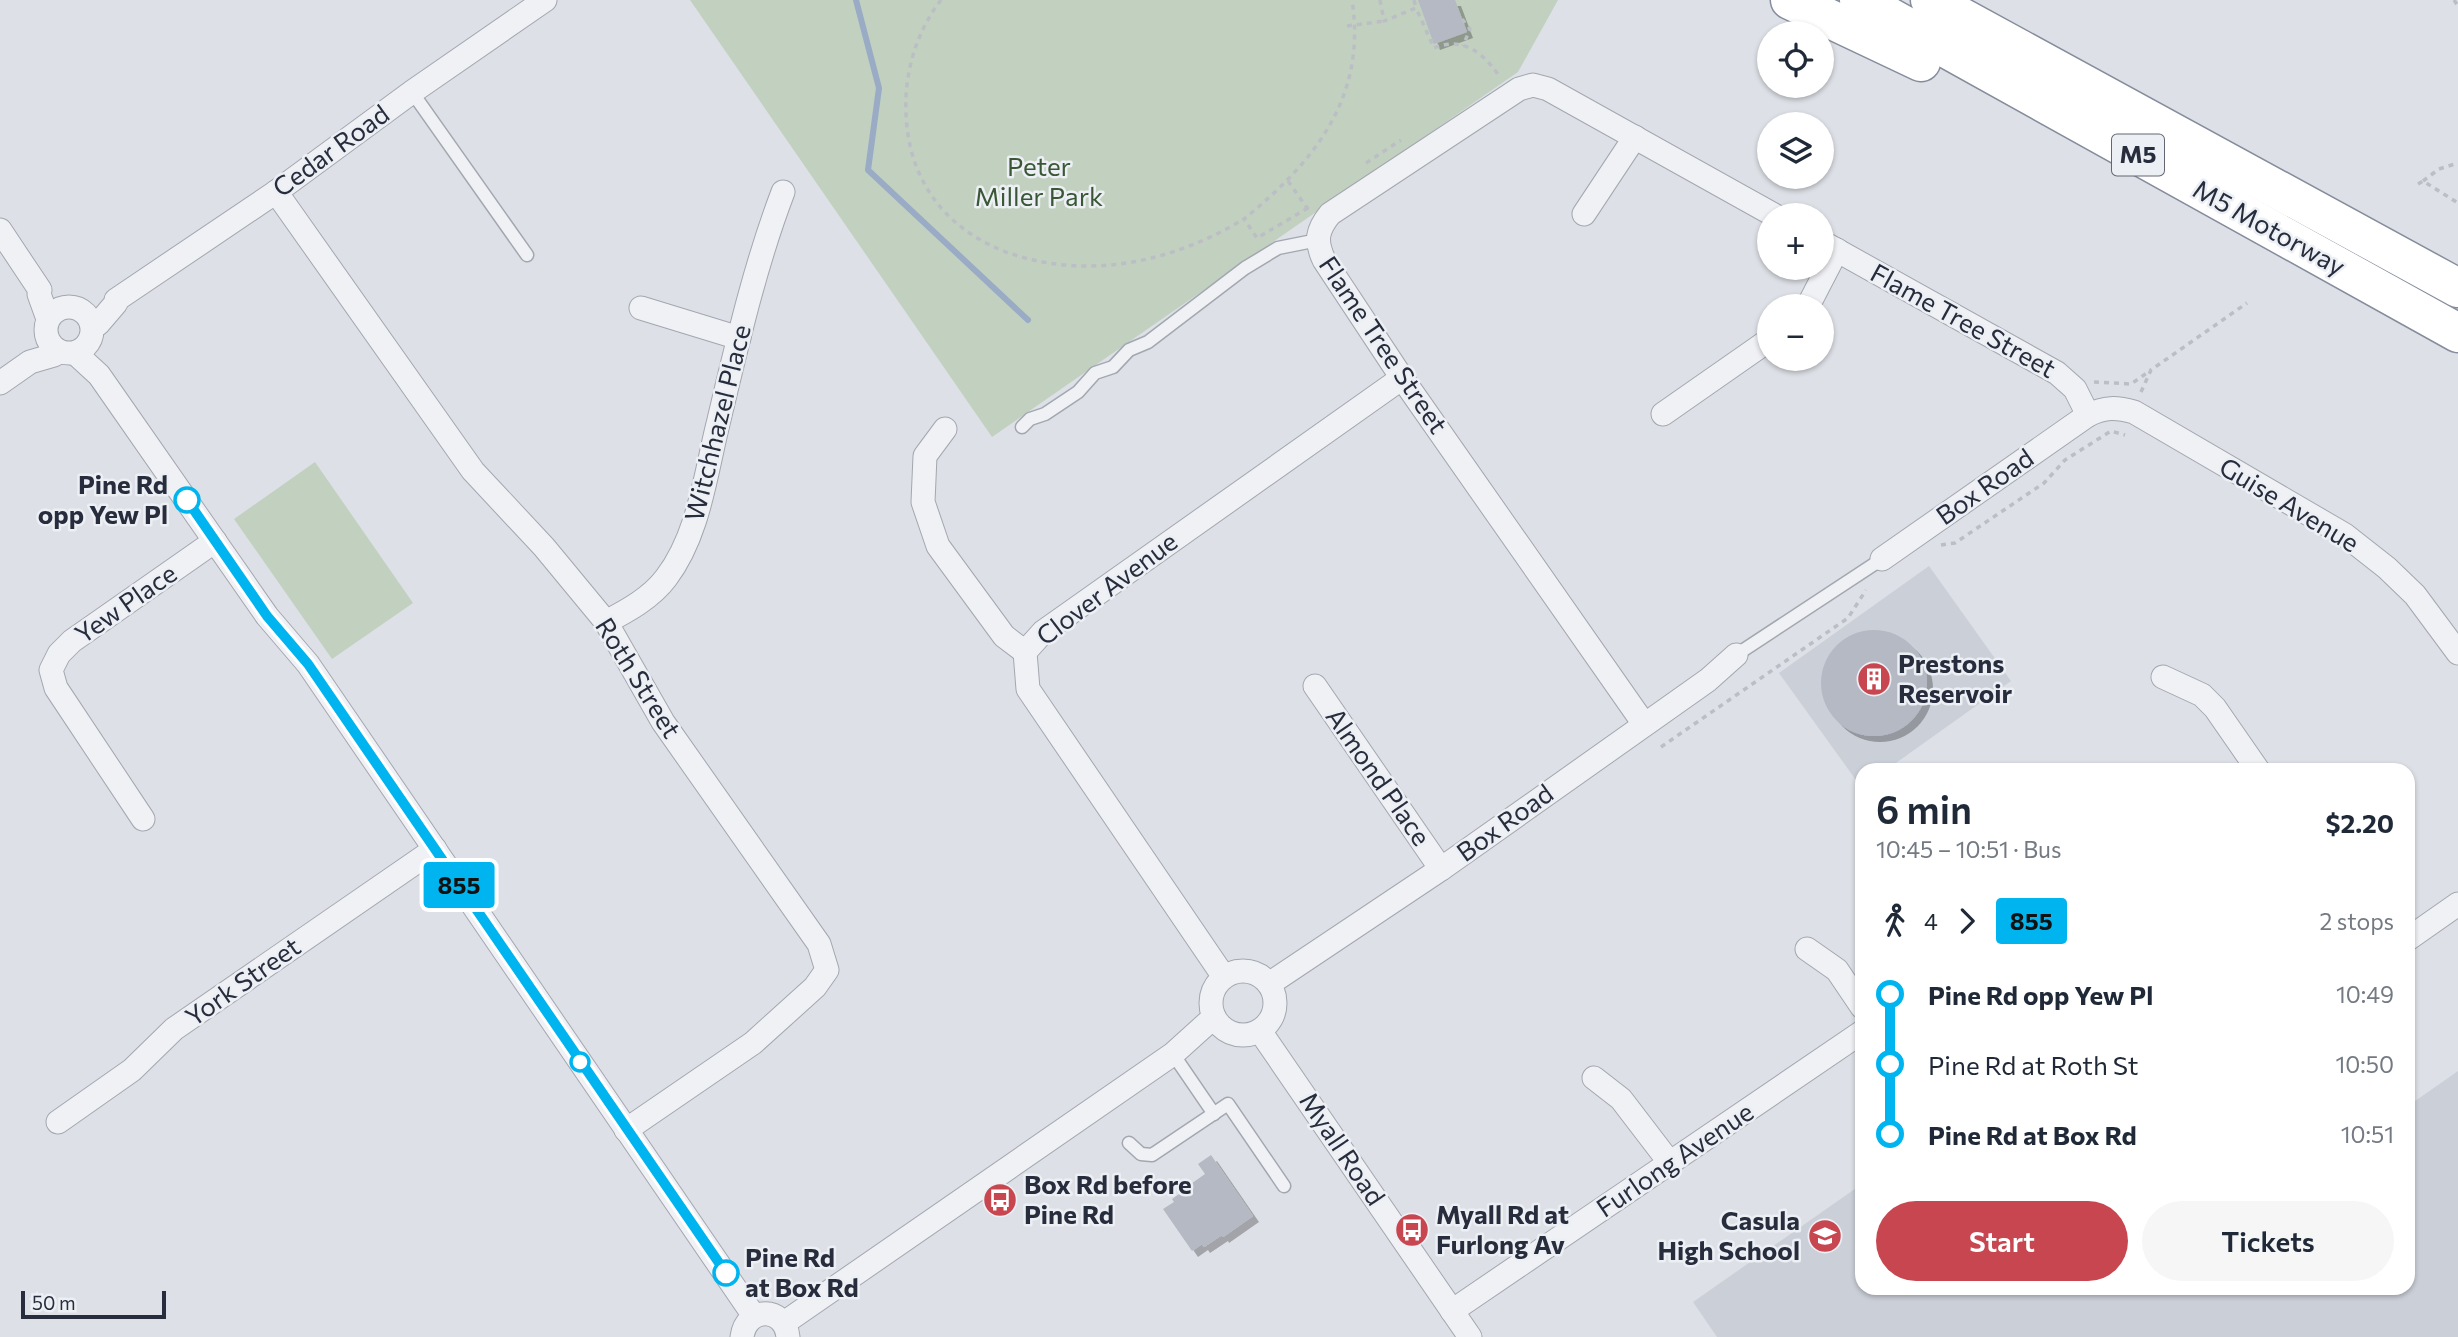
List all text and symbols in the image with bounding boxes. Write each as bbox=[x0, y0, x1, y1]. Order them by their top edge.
map controls bbox=[1757, 21, 1834, 371]
button: locate bbox=[1757, 21, 1834, 98]
street label: Cedar Road bbox=[266, 97, 394, 202]
button: layers bbox=[1757, 112, 1834, 189]
road number: M5 bbox=[2112, 134, 2164, 176]
park label: Peter Miller Park bbox=[975, 150, 1103, 211]
street label: M5 Motorway bbox=[2188, 172, 2351, 281]
button: + bbox=[1757, 203, 1834, 280]
street label: Flame Tree Street bbox=[1314, 250, 1455, 439]
street label: Flame Tree Street bbox=[1866, 256, 2062, 383]
button: − bbox=[1757, 294, 1834, 371]
street label: Witchhazel Place bbox=[677, 321, 756, 524]
street label: Box Road bbox=[1930, 441, 2039, 530]
street label: Guise Avenue bbox=[2214, 450, 2365, 558]
place label: Pine Rd opp Yew Pl bbox=[38, 468, 168, 529]
marker: Pine Rd opp Yew Pl bbox=[174, 487, 200, 513]
street label: Clover Avenue bbox=[1030, 525, 1183, 651]
street label: Yew Place bbox=[68, 557, 182, 649]
street label: Roth Street bbox=[590, 611, 688, 743]
place label: Prestons Reservoir bbox=[1898, 647, 2013, 708]
building icon: Prestons Reservoir bbox=[1855, 660, 1893, 698]
street label: Almond Place bbox=[1320, 701, 1438, 851]
street label: Box Road bbox=[1450, 777, 1558, 867]
text: 6 min bbox=[1876, 785, 1972, 832]
text: $2.20 bbox=[2325, 807, 2394, 838]
text: 10:45 – 10:51 · Bus bbox=[1876, 835, 2061, 863]
line badge: 855 bbox=[419, 862, 499, 908]
text: 855 bbox=[438, 870, 480, 899]
icon: walk bbox=[1876, 902, 1914, 940]
icon: forward bbox=[1948, 902, 1986, 940]
text: 855 bbox=[2010, 906, 2053, 935]
text: 4 bbox=[1924, 907, 1938, 935]
text: 2 stops bbox=[2320, 907, 2394, 935]
street label: York Street bbox=[179, 930, 306, 1032]
text: Pine Rd opp Yew Pl bbox=[1928, 979, 2153, 1010]
text: 10:49 bbox=[2336, 980, 2394, 1008]
text: Pine Rd at Roth St bbox=[1928, 1049, 2139, 1080]
text: 10:50 bbox=[2336, 1050, 2394, 1078]
unlabelled marker bbox=[570, 1052, 590, 1072]
street label: Myall Road bbox=[1294, 1086, 1392, 1211]
street label: Furlong Avenue bbox=[1590, 1095, 1758, 1223]
text: Pine Rd at Box Rd bbox=[1928, 1119, 2137, 1150]
text: 10:51 bbox=[2341, 1120, 2394, 1148]
place label: Box Rd before Pine Rd bbox=[1024, 1168, 1192, 1229]
bus stop icon: Box Rd before Pine Rd bbox=[981, 1181, 1019, 1219]
place label: Myall Rd at Furlong Av bbox=[1436, 1198, 1569, 1259]
button: Start bbox=[1876, 1201, 2128, 1281]
button: Tickets bbox=[2142, 1201, 2394, 1281]
place label: Casula High School bbox=[1658, 1204, 1800, 1265]
bus stop icon: Myall Rd at Furlong Av bbox=[1393, 1211, 1431, 1249]
school or university icon: Casula High School bbox=[1806, 1217, 1844, 1255]
place label: Pine Rd at Box Rd bbox=[745, 1241, 859, 1302]
marker: Pine Rd at Box Rd bbox=[713, 1260, 739, 1286]
scale bar bbox=[21, 1288, 166, 1320]
text: 50 m bbox=[32, 1291, 76, 1314]

